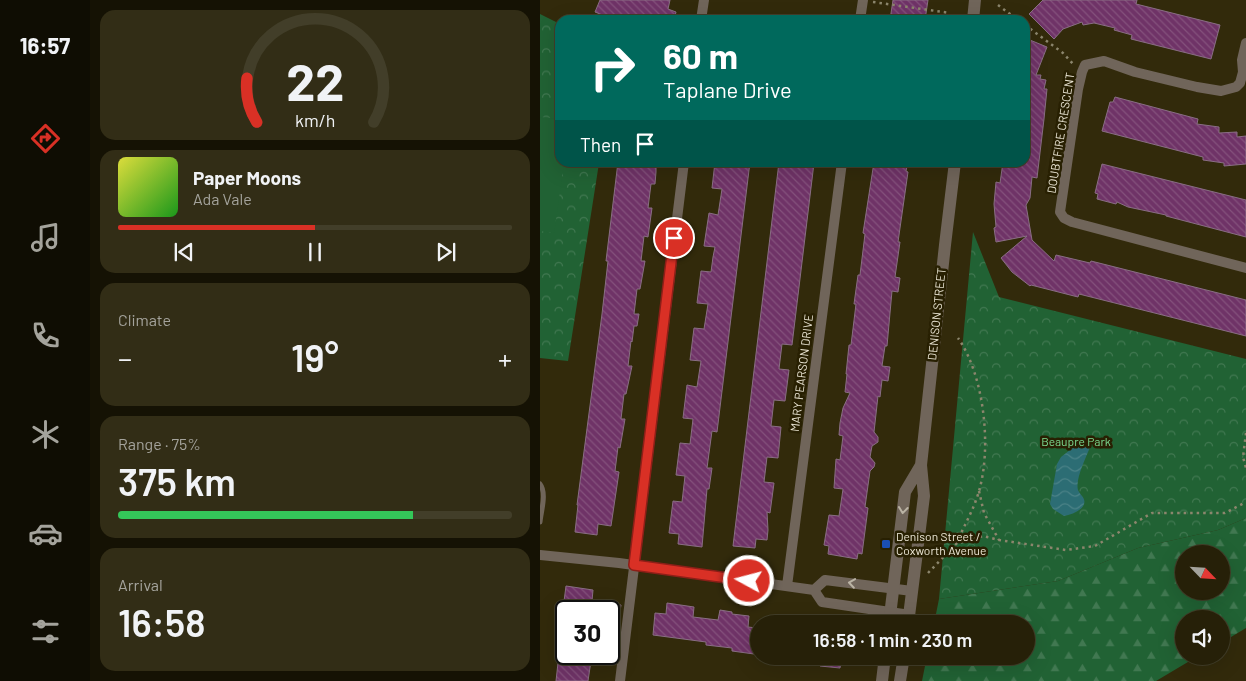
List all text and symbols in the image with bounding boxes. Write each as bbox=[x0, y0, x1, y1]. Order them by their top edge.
text: 16:57 bbox=[20, 32, 70, 58]
text: 60 m bbox=[663, 34, 738, 76]
icon: right bbox=[580, 35, 645, 100]
text: 22 bbox=[286, 49, 344, 111]
street label: DOUBTFIRE CRESCENT bbox=[1044, 71, 1077, 194]
text: Taplane Drive bbox=[663, 76, 792, 102]
text: km/h bbox=[295, 109, 335, 131]
icon: directions bbox=[28, 121, 63, 156]
icon: arrive bbox=[631, 130, 659, 158]
text: Then bbox=[580, 133, 621, 156]
text: Paper Moons bbox=[193, 166, 301, 189]
text: Ada Vale bbox=[193, 189, 252, 208]
pin bbox=[653, 217, 695, 259]
icon: music bbox=[28, 220, 63, 255]
icon: arrive bbox=[660, 224, 688, 252]
icon: previous bbox=[170, 238, 198, 266]
icon: pause bbox=[301, 238, 329, 266]
icon: next bbox=[432, 238, 460, 266]
street label: DENISON STREET bbox=[924, 267, 948, 361]
text: Climate bbox=[118, 310, 171, 329]
street label: MARY PEARSON DRIVE bbox=[787, 313, 815, 432]
icon: phone bbox=[28, 318, 63, 353]
text: 19° bbox=[291, 334, 339, 380]
text: − bbox=[118, 341, 132, 375]
text: + bbox=[498, 341, 512, 375]
icon: climate bbox=[28, 417, 63, 452]
text: Range · 75% bbox=[118, 434, 201, 453]
park label: Beaupre Park bbox=[1041, 434, 1111, 448]
text: 375 km bbox=[118, 458, 236, 504]
one-way arrow bbox=[898, 506, 909, 514]
icon: car bbox=[28, 516, 63, 551]
place label: Denison Street / Coxworth Avenue bbox=[896, 529, 986, 557]
marker: Denison Street / Coxworth Avenue bbox=[880, 538, 892, 550]
north arrow bbox=[1175, 545, 1230, 600]
map controls bbox=[1175, 545, 1230, 665]
position arrow bbox=[722, 554, 774, 606]
text: Arrival bbox=[118, 575, 163, 594]
one-way arrow bbox=[847, 579, 856, 589]
text: 16:58 bbox=[118, 599, 205, 645]
speed limit sign: 30 bbox=[555, 600, 620, 665]
button: sound bbox=[1175, 610, 1230, 665]
icon: filters bbox=[28, 614, 63, 649]
text: 16:58 · 1 min · 230 m bbox=[813, 628, 972, 651]

